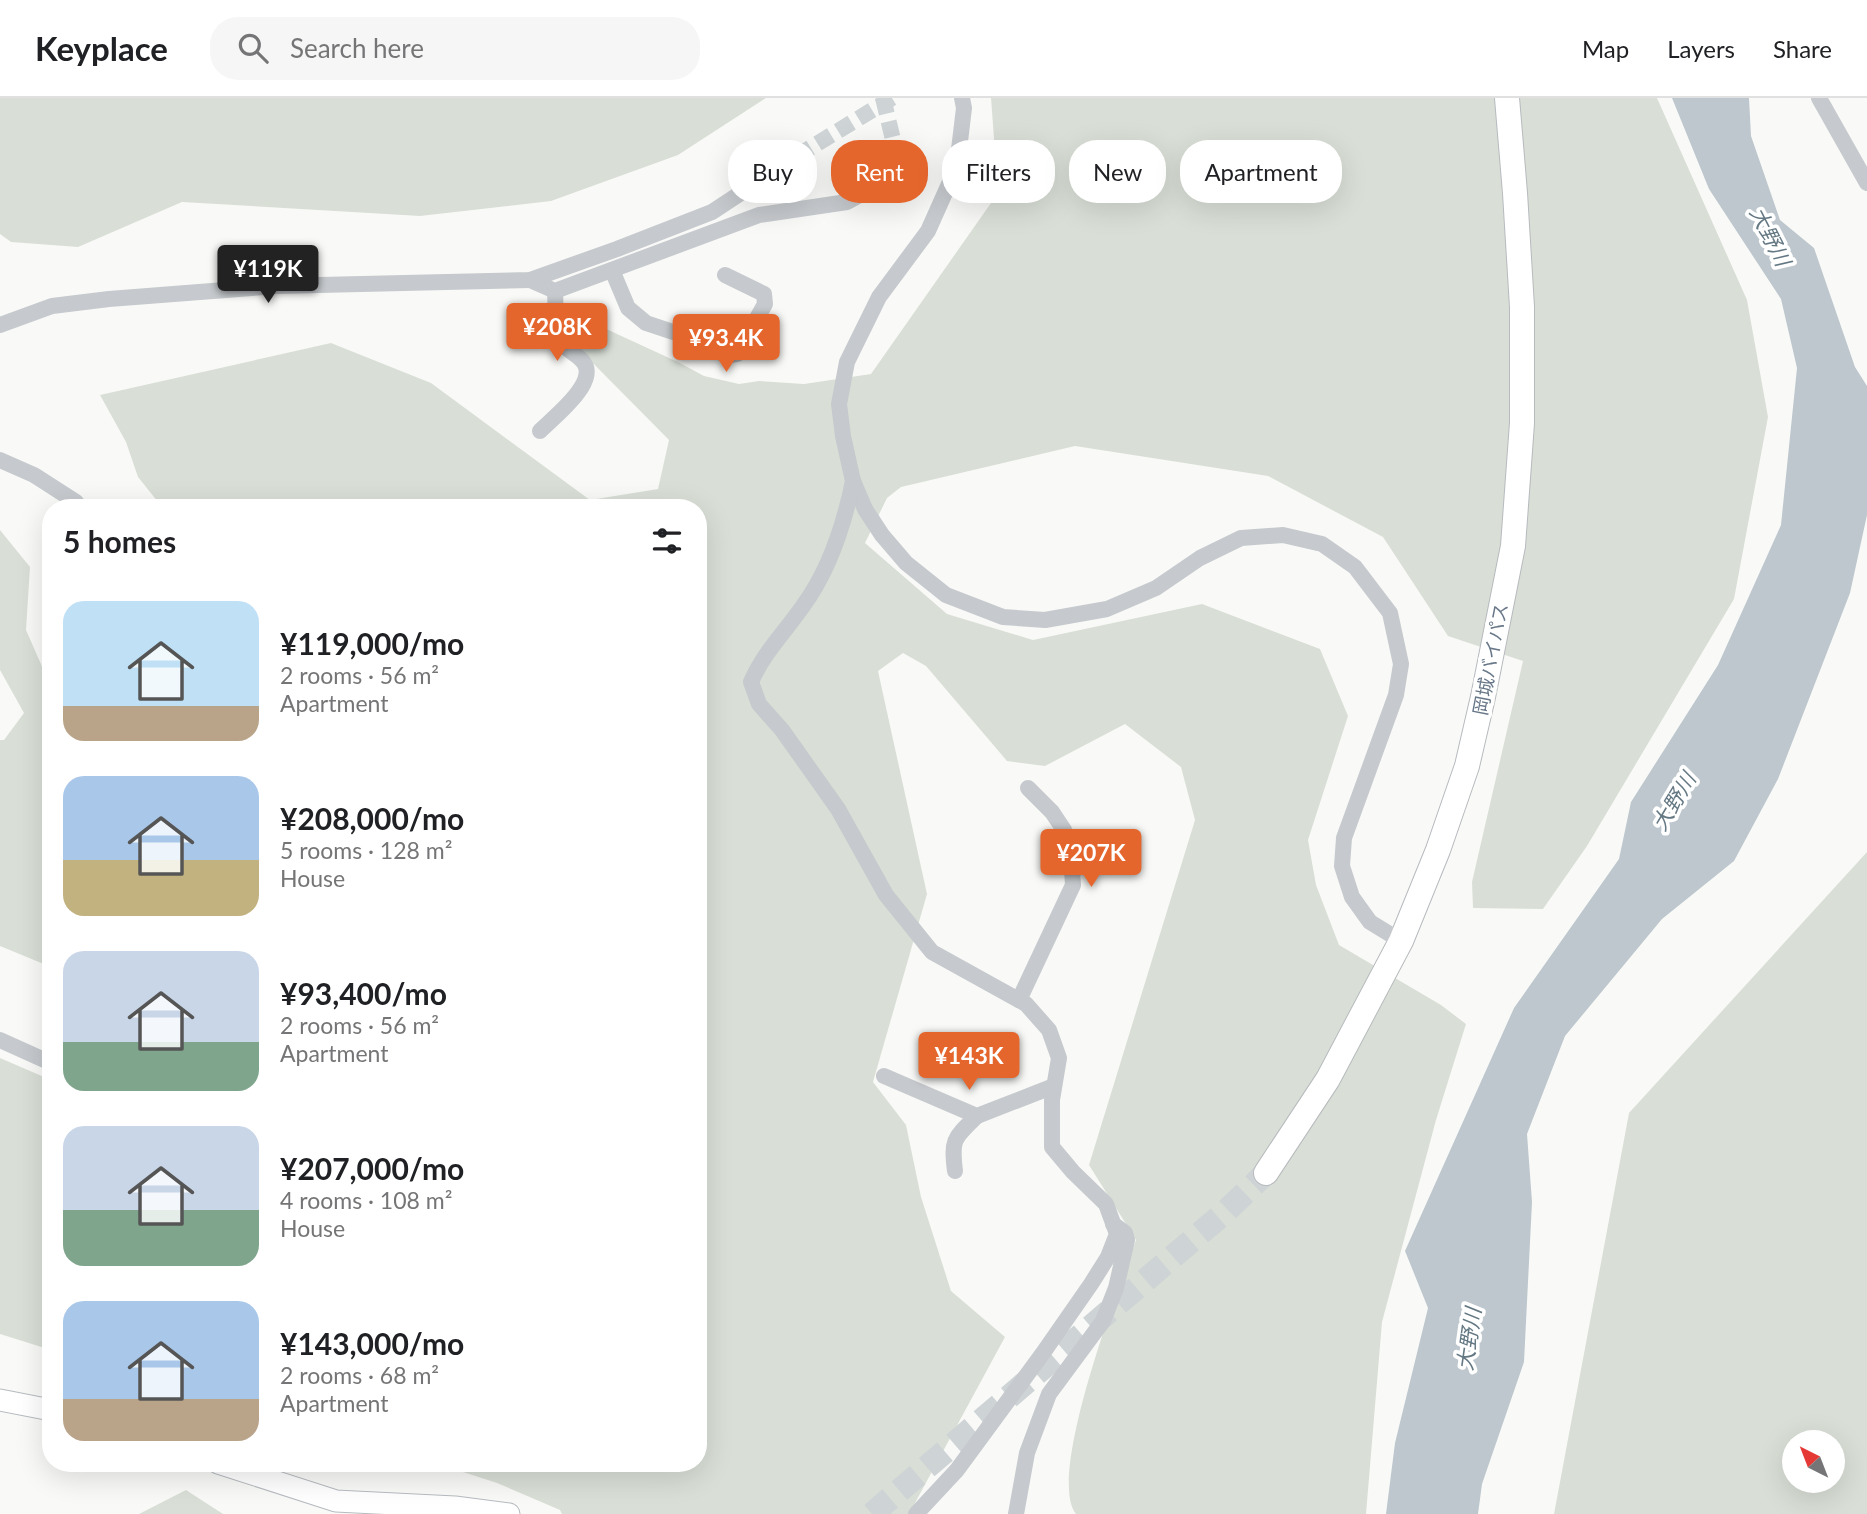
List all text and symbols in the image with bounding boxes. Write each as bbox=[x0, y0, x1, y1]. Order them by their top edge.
search box bbox=[210, 17, 700, 80]
text: Keyplace bbox=[35, 28, 168, 68]
icon: search bbox=[234, 29, 272, 67]
text: Search here bbox=[290, 32, 424, 64]
text: Map bbox=[1582, 34, 1629, 63]
text: Layers bbox=[1667, 34, 1735, 63]
text: Share bbox=[1773, 34, 1832, 63]
chip: Buy bbox=[728, 140, 817, 203]
chip: Rent bbox=[831, 140, 928, 203]
chip: Filters bbox=[942, 140, 1055, 203]
chip: New bbox=[1069, 140, 1166, 203]
chip: Apartment bbox=[1180, 140, 1342, 203]
water label: 大野川 bbox=[1746, 202, 1797, 272]
pin: ¥119K bbox=[219, 246, 317, 305]
text: ¥119K bbox=[233, 254, 303, 282]
pin: ¥208K bbox=[508, 303, 606, 363]
text: ¥208K bbox=[522, 312, 592, 340]
pin: ¥93.4K bbox=[669, 314, 783, 374]
text: ¥93.4K bbox=[689, 323, 763, 351]
icon: filters bbox=[648, 522, 686, 560]
text: 5 homes bbox=[63, 523, 176, 559]
street label: 岡城バイパス bbox=[1468, 601, 1512, 717]
text: ¥119,000/mo bbox=[280, 625, 464, 661]
icon: home bbox=[119, 629, 203, 713]
text: 2 rooms · 56 m² bbox=[280, 661, 439, 689]
text: Apartment bbox=[280, 689, 388, 717]
water label: 大野川 bbox=[1646, 766, 1701, 834]
text: ¥208,000/mo bbox=[280, 800, 464, 836]
icon: home bbox=[119, 804, 203, 888]
pin: ¥207K bbox=[1042, 830, 1140, 889]
text: 5 rooms · 128 m² bbox=[280, 836, 452, 864]
text: ¥207K bbox=[1056, 838, 1126, 866]
text: House bbox=[280, 864, 345, 892]
text: ¥93,400/mo bbox=[280, 975, 447, 1011]
icon: home bbox=[119, 979, 203, 1063]
text: 2 rooms · 56 m² bbox=[280, 1011, 439, 1039]
pin: ¥143K bbox=[920, 1032, 1018, 1092]
text: Apartment bbox=[280, 1039, 388, 1067]
text: ¥143K bbox=[934, 1041, 1004, 1069]
text: ¥207,000/mo bbox=[280, 1150, 464, 1186]
icon: home bbox=[119, 1154, 203, 1238]
text: 4 rooms · 108 m² bbox=[280, 1186, 452, 1214]
text: House bbox=[280, 1214, 345, 1242]
water label: 大野川 bbox=[1451, 1304, 1485, 1372]
text: ¥143,000/mo bbox=[280, 1325, 464, 1361]
icon: home bbox=[119, 1329, 203, 1413]
text: 2 rooms · 68 m² bbox=[280, 1361, 439, 1389]
text: Apartment bbox=[280, 1389, 388, 1417]
north arrow bbox=[1782, 1430, 1844, 1493]
map controls bbox=[1782, 1430, 1845, 1493]

